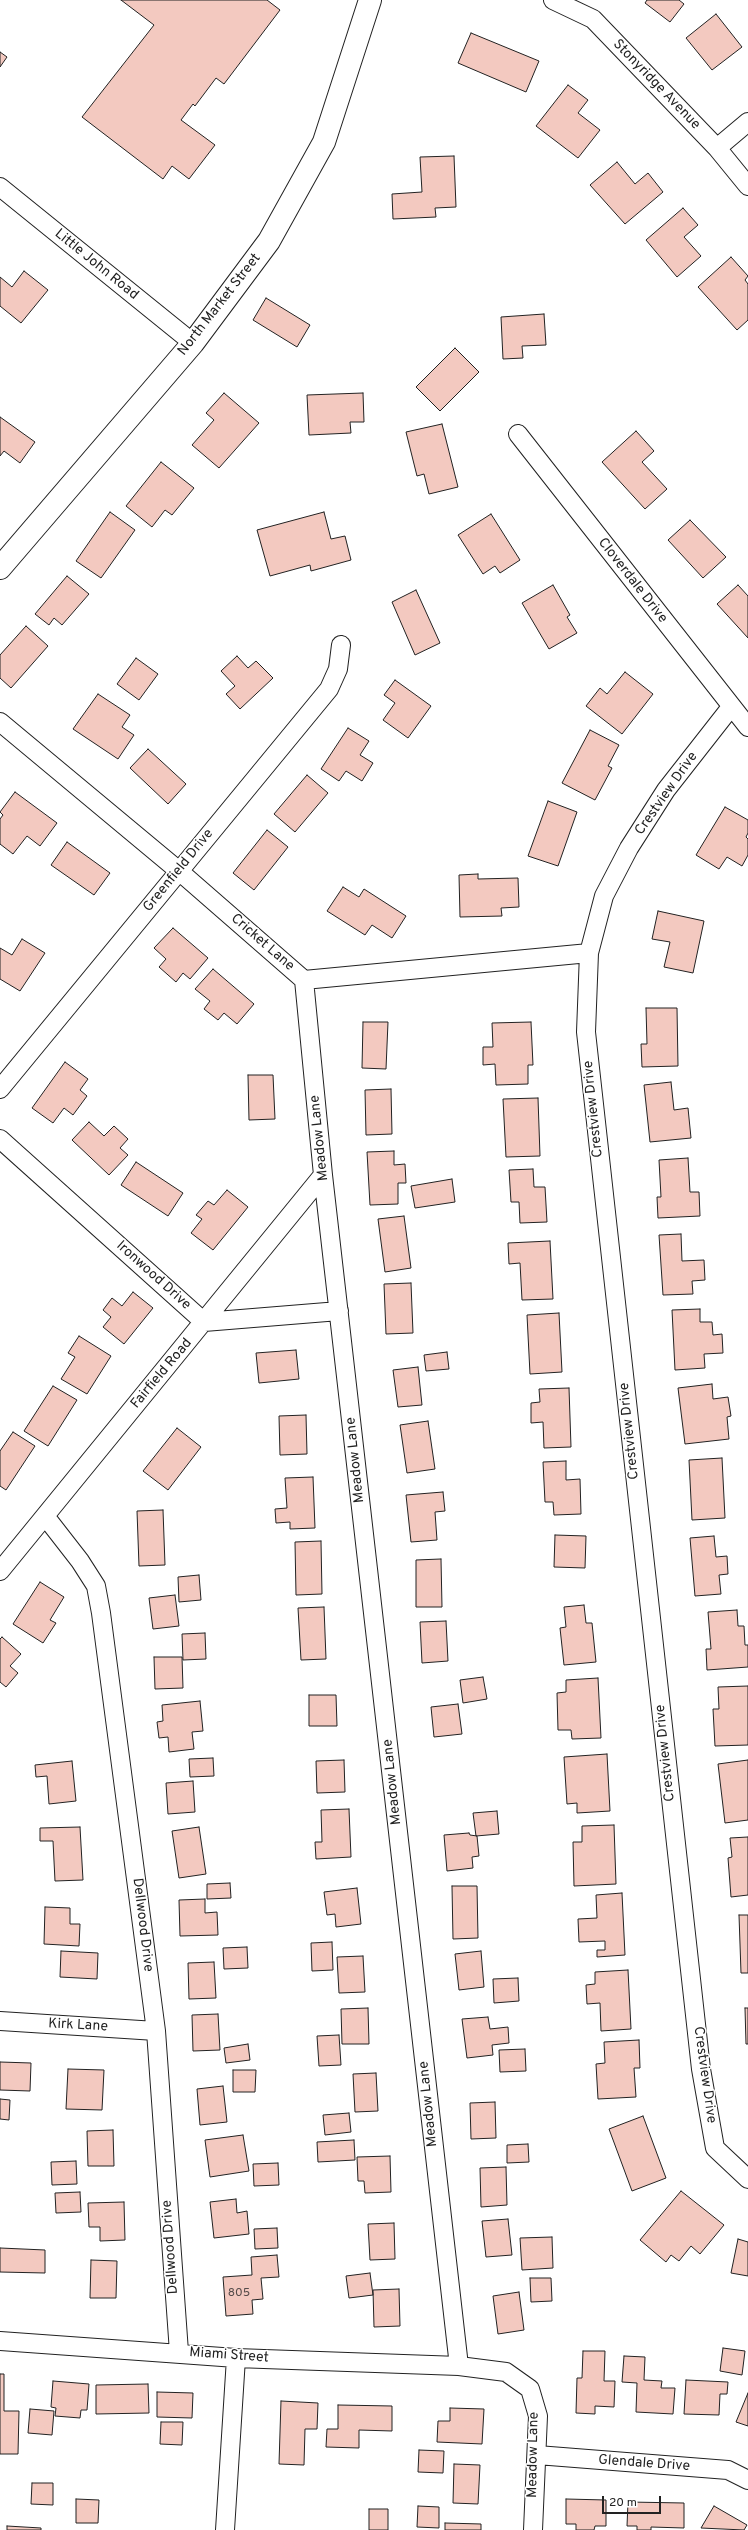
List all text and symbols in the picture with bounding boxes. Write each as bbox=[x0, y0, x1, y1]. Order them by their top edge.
street label: Stonyridge Avenue bbox=[609, 36, 703, 134]
street label: Little John Road bbox=[51, 226, 141, 304]
street label: North Market Street bbox=[175, 251, 265, 359]
street label: Cloverdale Drive bbox=[594, 535, 670, 627]
street label: Crestview Drive bbox=[632, 749, 702, 839]
street label: Greenfield Drive bbox=[140, 826, 218, 916]
street label: Cricket Lane bbox=[227, 911, 297, 975]
street label: Crestview Drive bbox=[581, 1060, 607, 1158]
street label: Meadow Lane bbox=[307, 1094, 333, 1182]
street label: Ironwood Drive bbox=[112, 1238, 194, 1314]
street label: Fairfield Road bbox=[128, 1336, 196, 1412]
street label: Crestview Drive bbox=[617, 1382, 643, 1480]
street label: Meadow Lane bbox=[343, 1416, 369, 1504]
street label: Crestview Drive bbox=[653, 1704, 679, 1802]
street label: Meadow Lane bbox=[380, 1738, 406, 1826]
street label: Dellwood Drive bbox=[128, 1877, 156, 1973]
street label: Kirk Lane bbox=[48, 2016, 108, 2036]
street label: Crestview Drive bbox=[689, 2026, 719, 2124]
street label: Meadow Lane bbox=[416, 2060, 442, 2148]
street label: Dellwood Drive bbox=[159, 2199, 183, 2295]
house number: 805 bbox=[228, 2287, 250, 2301]
street label: Miami Street bbox=[189, 2345, 269, 2367]
street label: Meadow Lane bbox=[525, 2412, 543, 2498]
street label: Glendale Drive bbox=[598, 2452, 690, 2476]
scale bar bbox=[604, 2488, 663, 2514]
text: 20 m bbox=[609, 2495, 637, 2511]

